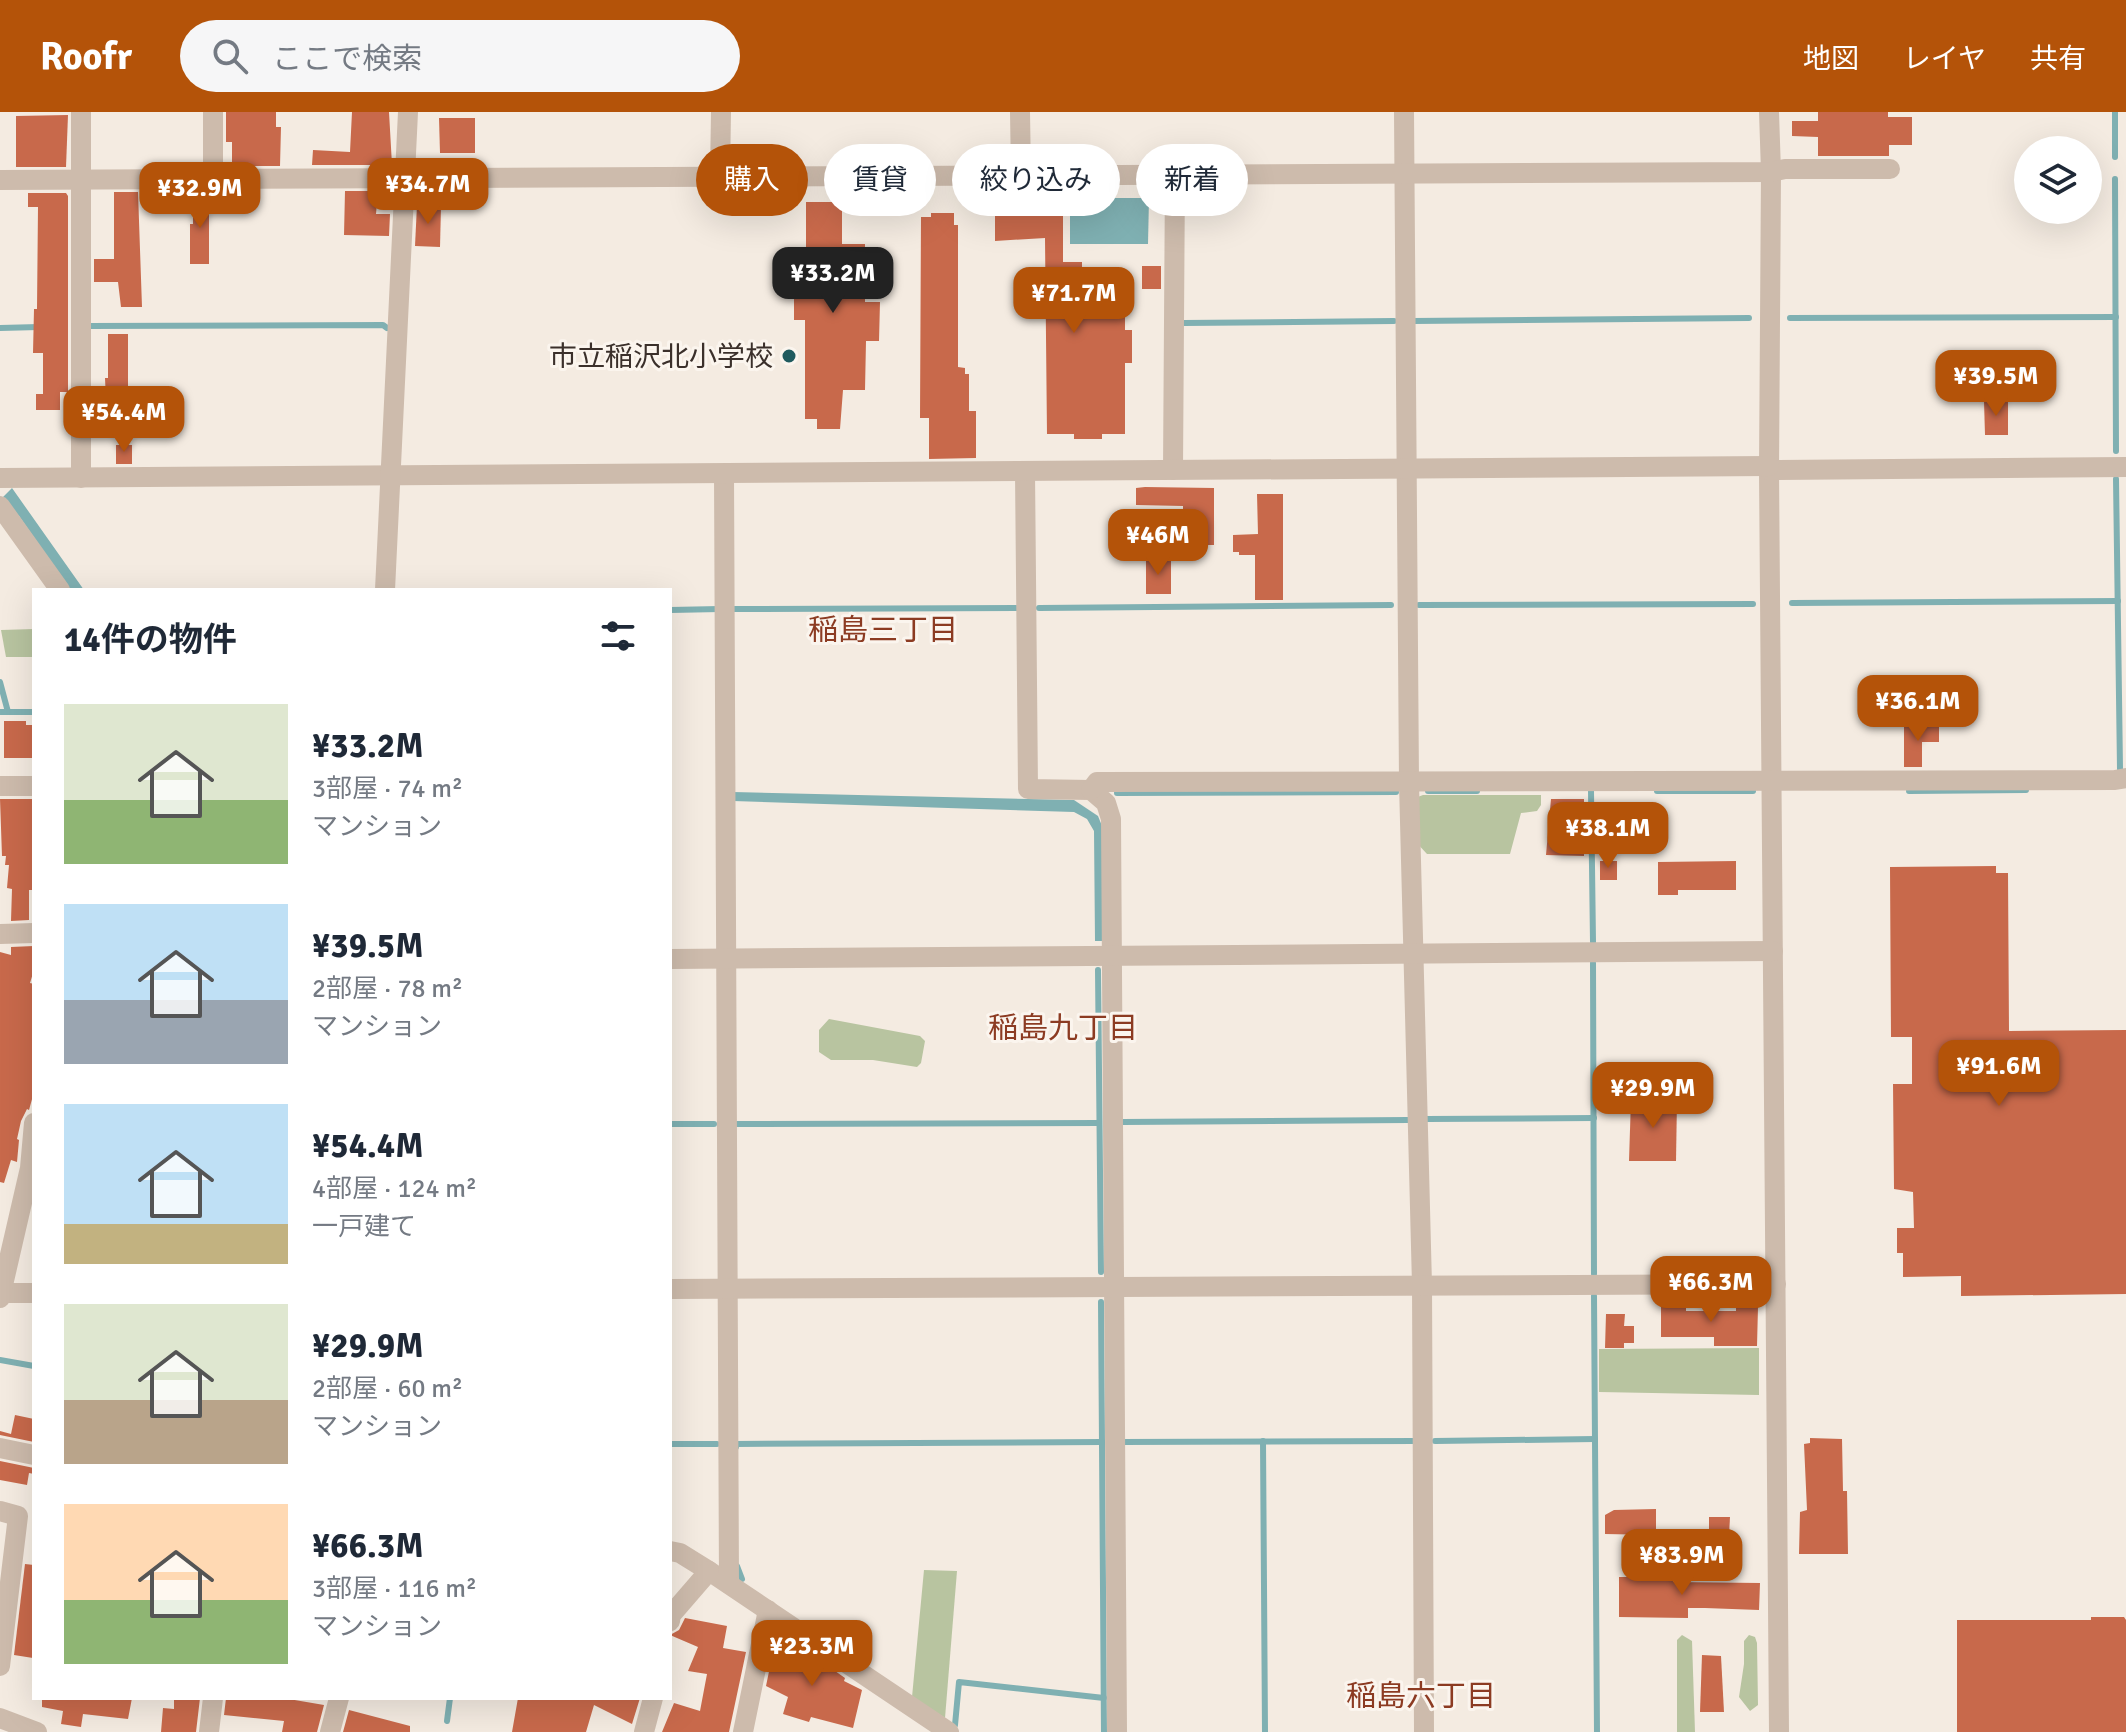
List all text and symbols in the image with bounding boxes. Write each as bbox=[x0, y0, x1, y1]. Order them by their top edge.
search box bbox=[180, 20, 740, 92]
text: Roofr bbox=[40, 33, 132, 80]
icon: search bbox=[208, 34, 252, 78]
text: ここで検索 bbox=[272, 41, 422, 78]
text: 地図 bbox=[1803, 42, 1859, 76]
text: レイヤ bbox=[1903, 42, 1986, 76]
text: 共有 bbox=[2030, 42, 2086, 76]
map controls bbox=[2014, 136, 2102, 224]
button: layers bbox=[2014, 136, 2102, 224]
chip: 購入 bbox=[696, 144, 808, 216]
chip: 賃貸 bbox=[824, 144, 936, 216]
chip: 絞り込み bbox=[952, 144, 1120, 216]
chip: 新着 bbox=[1136, 144, 1248, 216]
pin: ¥34.7M bbox=[363, 158, 493, 226]
pin: ¥32.9M bbox=[135, 162, 265, 230]
text: ¥34.7M bbox=[385, 168, 471, 200]
text: ¥32.9M bbox=[157, 172, 243, 204]
pin: ¥33.2M bbox=[768, 247, 898, 315]
text: ¥33.2M bbox=[790, 257, 876, 289]
pin: ¥71.7M bbox=[1009, 267, 1139, 335]
text: ¥71.7M bbox=[1031, 277, 1117, 309]
place label: 市立稲沢北小学校 bbox=[549, 340, 773, 374]
marker: 市立稲沢北小学校 bbox=[780, 347, 798, 365]
pin: ¥39.5M bbox=[1931, 350, 2061, 418]
text: ¥39.5M bbox=[1953, 360, 2039, 392]
pin: ¥54.4M bbox=[59, 386, 189, 454]
text: ¥54.4M bbox=[81, 396, 167, 428]
pin: ¥46M bbox=[1111, 509, 1205, 577]
text: ¥46M bbox=[1126, 519, 1190, 551]
district label: 稲島三丁目 bbox=[808, 612, 958, 649]
icon: filters bbox=[596, 614, 640, 658]
text: 14件の物件 bbox=[64, 619, 237, 661]
pin: ¥36.1M bbox=[1853, 675, 1983, 743]
text: ¥36.1M bbox=[1875, 685, 1961, 717]
text: ¥33.2M bbox=[312, 725, 424, 767]
icon: home bbox=[128, 736, 224, 832]
text: 3部屋 · 74 m² bbox=[312, 773, 463, 805]
pin: ¥38.1M bbox=[1543, 802, 1673, 870]
text: マンション bbox=[312, 811, 442, 843]
text: ¥38.1M bbox=[1565, 812, 1651, 844]
text: ¥39.5M bbox=[312, 925, 424, 967]
icon: home bbox=[128, 936, 224, 1032]
text: 2部屋 · 78 m² bbox=[312, 973, 463, 1005]
district label: 稲島九丁目 bbox=[988, 1010, 1138, 1047]
text: マンション bbox=[312, 1011, 442, 1043]
pin: ¥91.6M bbox=[1934, 1040, 2064, 1108]
text: ¥91.6M bbox=[1956, 1050, 2042, 1082]
pin: ¥29.9M bbox=[1588, 1062, 1718, 1130]
text: ¥29.9M bbox=[1610, 1072, 1696, 1104]
text: ¥54.4M bbox=[312, 1125, 424, 1167]
icon: home bbox=[128, 1136, 224, 1232]
text: 4部屋 · 124 m² bbox=[312, 1173, 477, 1205]
text: 一戸建て bbox=[312, 1211, 416, 1243]
pin: ¥66.3M bbox=[1646, 1256, 1776, 1324]
text: ¥66.3M bbox=[1668, 1266, 1754, 1298]
text: ¥29.9M bbox=[312, 1325, 424, 1367]
icon: home bbox=[128, 1336, 224, 1432]
text: 2部屋 · 60 m² bbox=[312, 1373, 463, 1405]
text: マンション bbox=[312, 1411, 442, 1443]
text: ¥66.3M bbox=[312, 1525, 424, 1567]
pin: ¥83.9M bbox=[1617, 1529, 1747, 1597]
icon: home bbox=[128, 1536, 224, 1632]
text: ¥83.9M bbox=[1639, 1539, 1725, 1571]
text: 3部屋 · 116 m² bbox=[312, 1573, 477, 1605]
text: マンション bbox=[312, 1611, 442, 1643]
pin: ¥23.3M bbox=[747, 1620, 877, 1688]
text: ¥23.3M bbox=[769, 1630, 855, 1662]
district label: 稲島六丁目 bbox=[1346, 1678, 1496, 1715]

